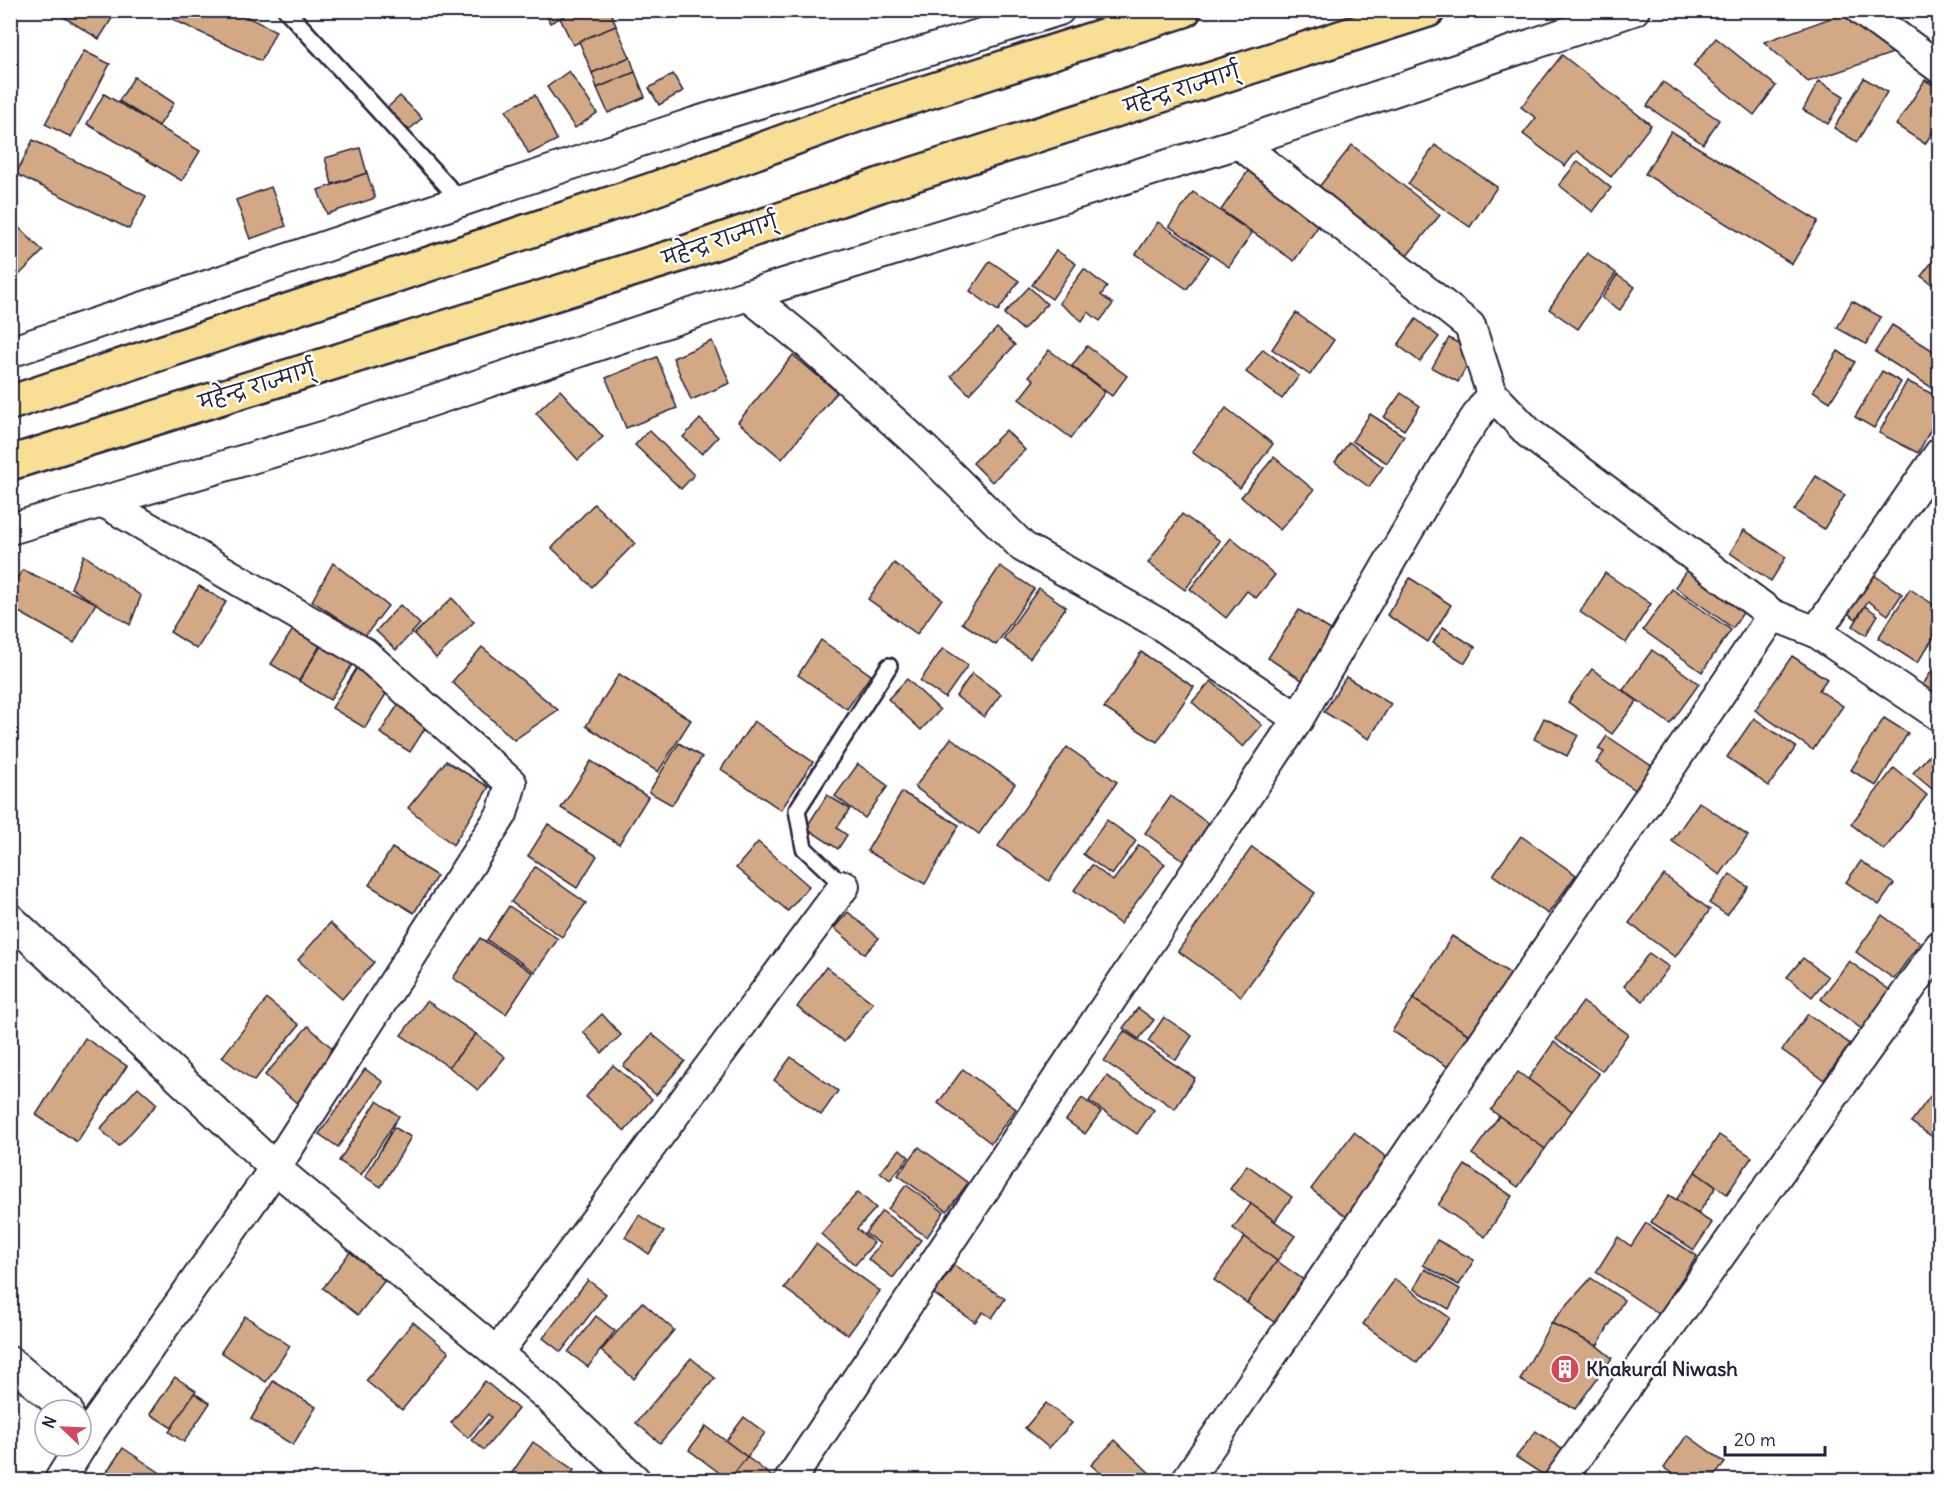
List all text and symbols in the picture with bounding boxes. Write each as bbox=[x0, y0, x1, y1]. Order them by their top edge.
street label: महेन्द्र राज्मार्ग् bbox=[1119, 55, 1245, 123]
street label: महेन्द्र राज्मार्ग् bbox=[657, 205, 783, 275]
street label: महेन्द्र राज्मार्ग् bbox=[194, 353, 320, 419]
building icon: Khakural Niwash bbox=[1549, 1353, 1581, 1385]
place label: Khakural Niwash bbox=[1586, 1356, 1738, 1381]
north arrow bbox=[33, 1398, 93, 1458]
text: N bbox=[38, 1413, 61, 1431]
scale bar bbox=[1725, 1419, 1826, 1457]
text: 20 m bbox=[1734, 1428, 1776, 1451]

